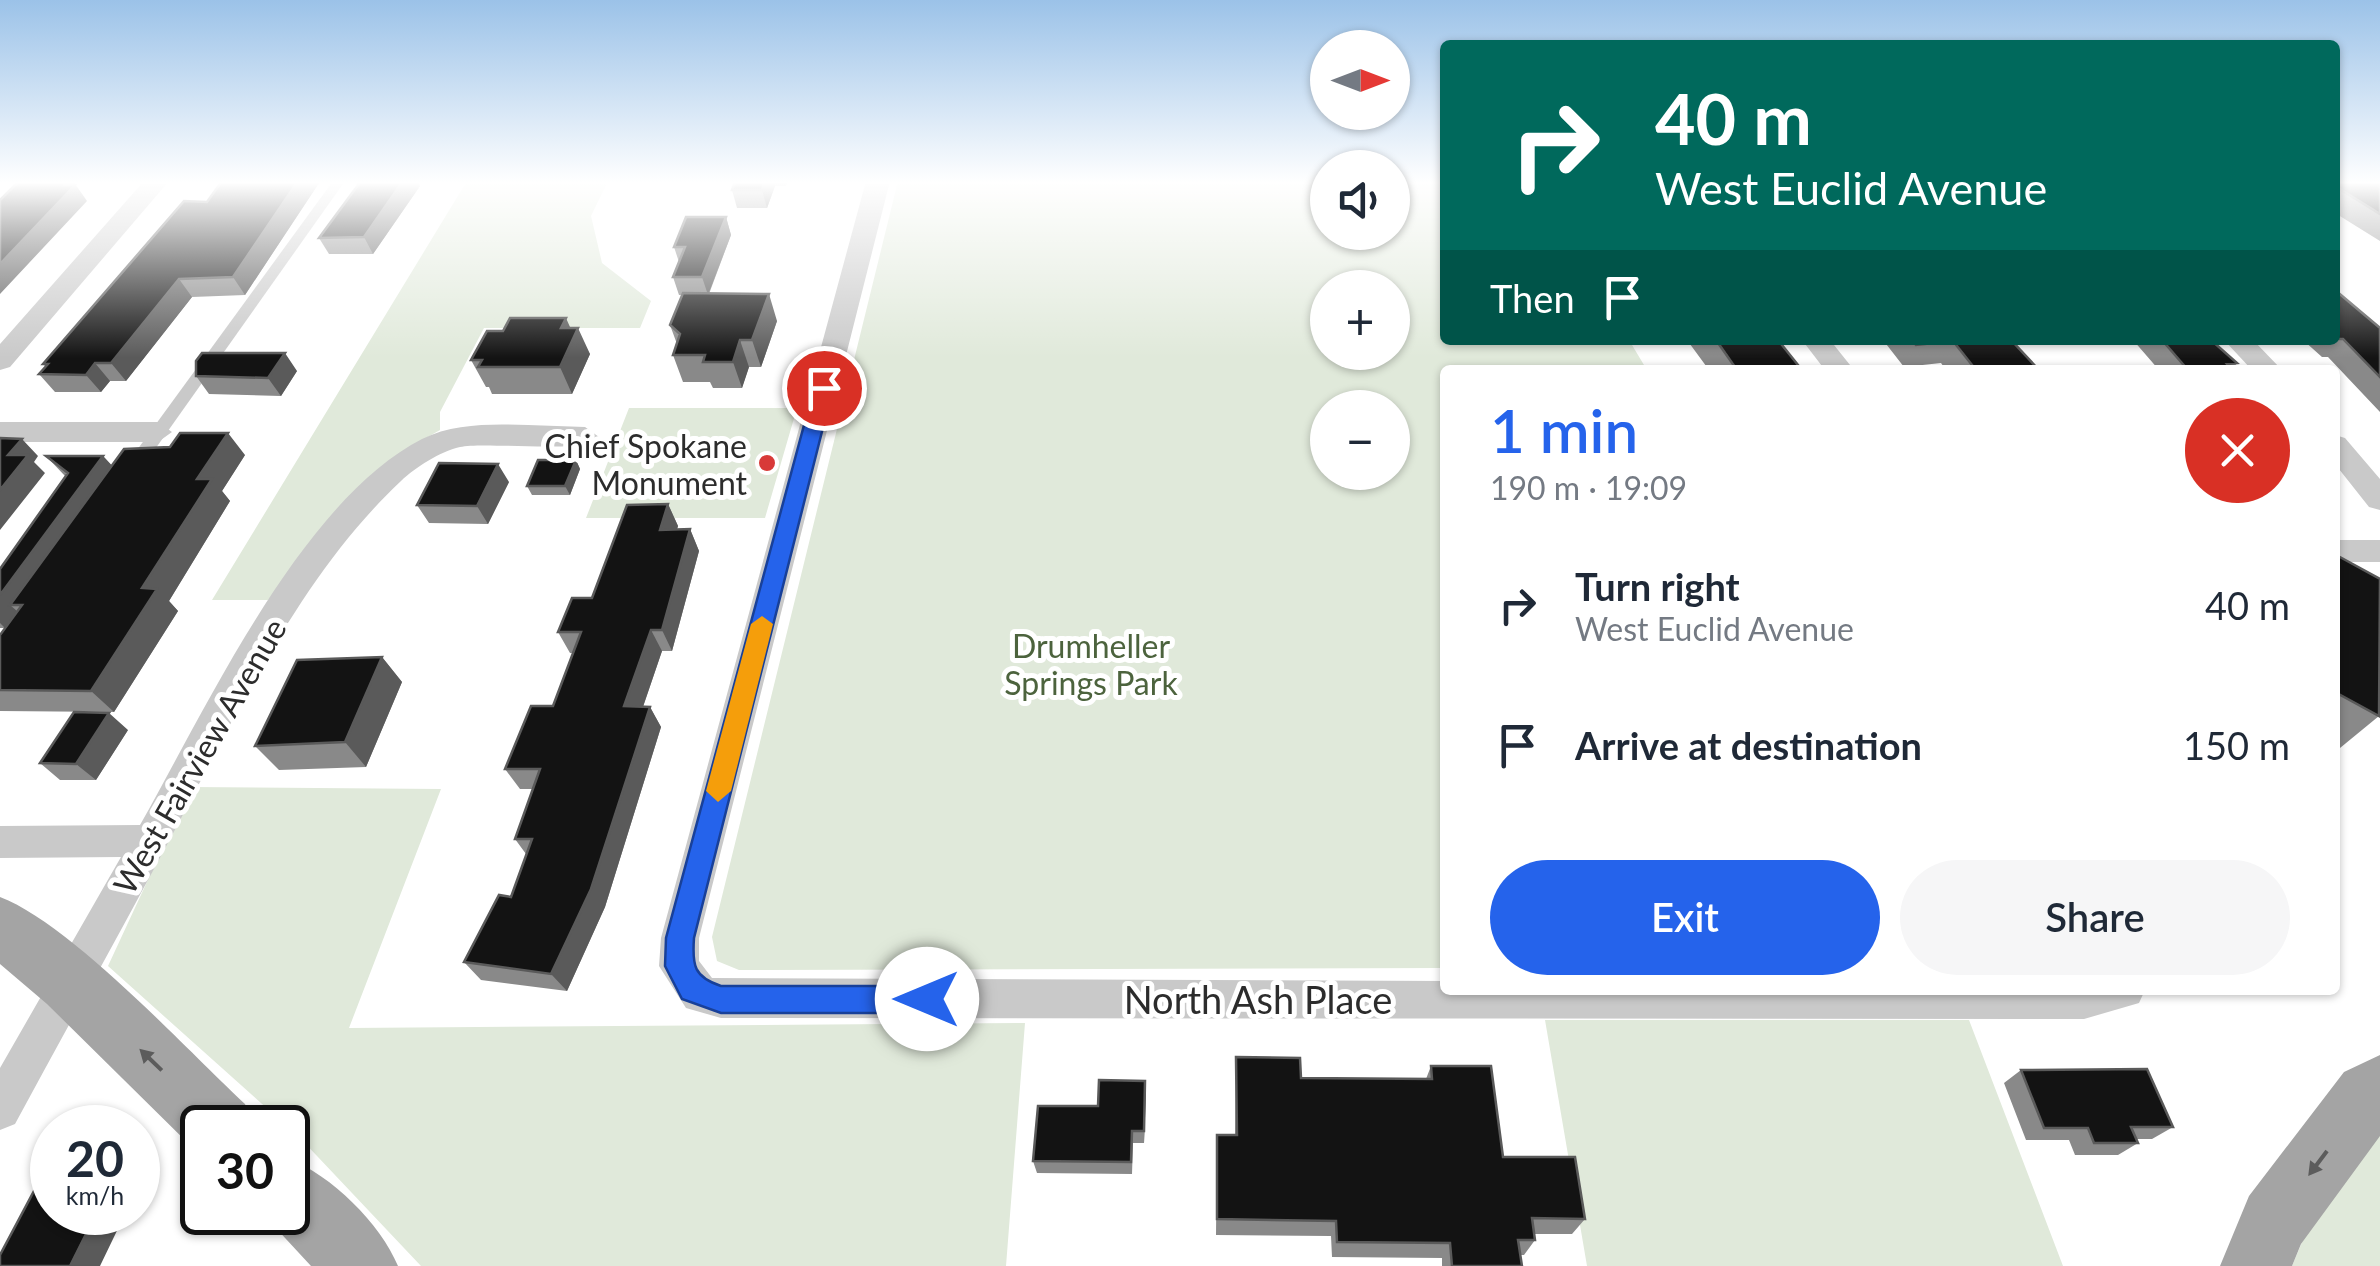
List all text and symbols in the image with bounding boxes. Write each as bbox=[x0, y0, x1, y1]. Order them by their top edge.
north arrow bbox=[1310, 30, 1410, 130]
map controls bbox=[1310, 30, 1410, 490]
text: 40 m bbox=[1655, 76, 1812, 160]
icon: right bbox=[1490, 80, 1620, 210]
button: sound bbox=[1310, 150, 1410, 250]
text: West Euclid Avenue bbox=[1655, 161, 2047, 215]
button: + bbox=[1310, 270, 1410, 370]
icon: arrive bbox=[1595, 270, 1650, 325]
text: Then bbox=[1490, 275, 1575, 321]
pin bbox=[782, 346, 867, 431]
icon: arrive bbox=[797, 361, 852, 416]
button: − bbox=[1310, 390, 1410, 490]
text: 1 min bbox=[1490, 394, 1638, 466]
button: close bbox=[2185, 398, 2290, 503]
place label: Chief Spokane Monument bbox=[545, 426, 748, 502]
marker: Chief Spokane Monument bbox=[756, 452, 778, 474]
text: 190 m · 19:09 bbox=[1490, 468, 1687, 507]
text: Turn right bbox=[1575, 563, 1740, 609]
icon: right bbox=[1490, 578, 1545, 633]
text: 40 m bbox=[2205, 582, 2290, 628]
text: West Euclid Avenue bbox=[1575, 609, 1854, 648]
street label: West Fairview Avenue bbox=[104, 611, 294, 901]
park label: Drumheller Springs Park bbox=[1004, 626, 1178, 702]
icon: arrive bbox=[1490, 718, 1545, 773]
text: Arrive at destination bbox=[1575, 722, 1922, 768]
text: 150 m bbox=[2183, 722, 2290, 768]
button: Exit bbox=[1490, 860, 1880, 975]
button: Share bbox=[1900, 860, 2290, 975]
position arrow bbox=[875, 947, 979, 1051]
street label: North Ash Place bbox=[1124, 976, 1392, 1022]
one-way arrow bbox=[139, 1049, 163, 1072]
speed limit sign: 30 bbox=[180, 1105, 310, 1235]
text: 20 bbox=[66, 1128, 124, 1188]
one-way arrow bbox=[2309, 1150, 2329, 1176]
text: km/h bbox=[66, 1180, 124, 1210]

